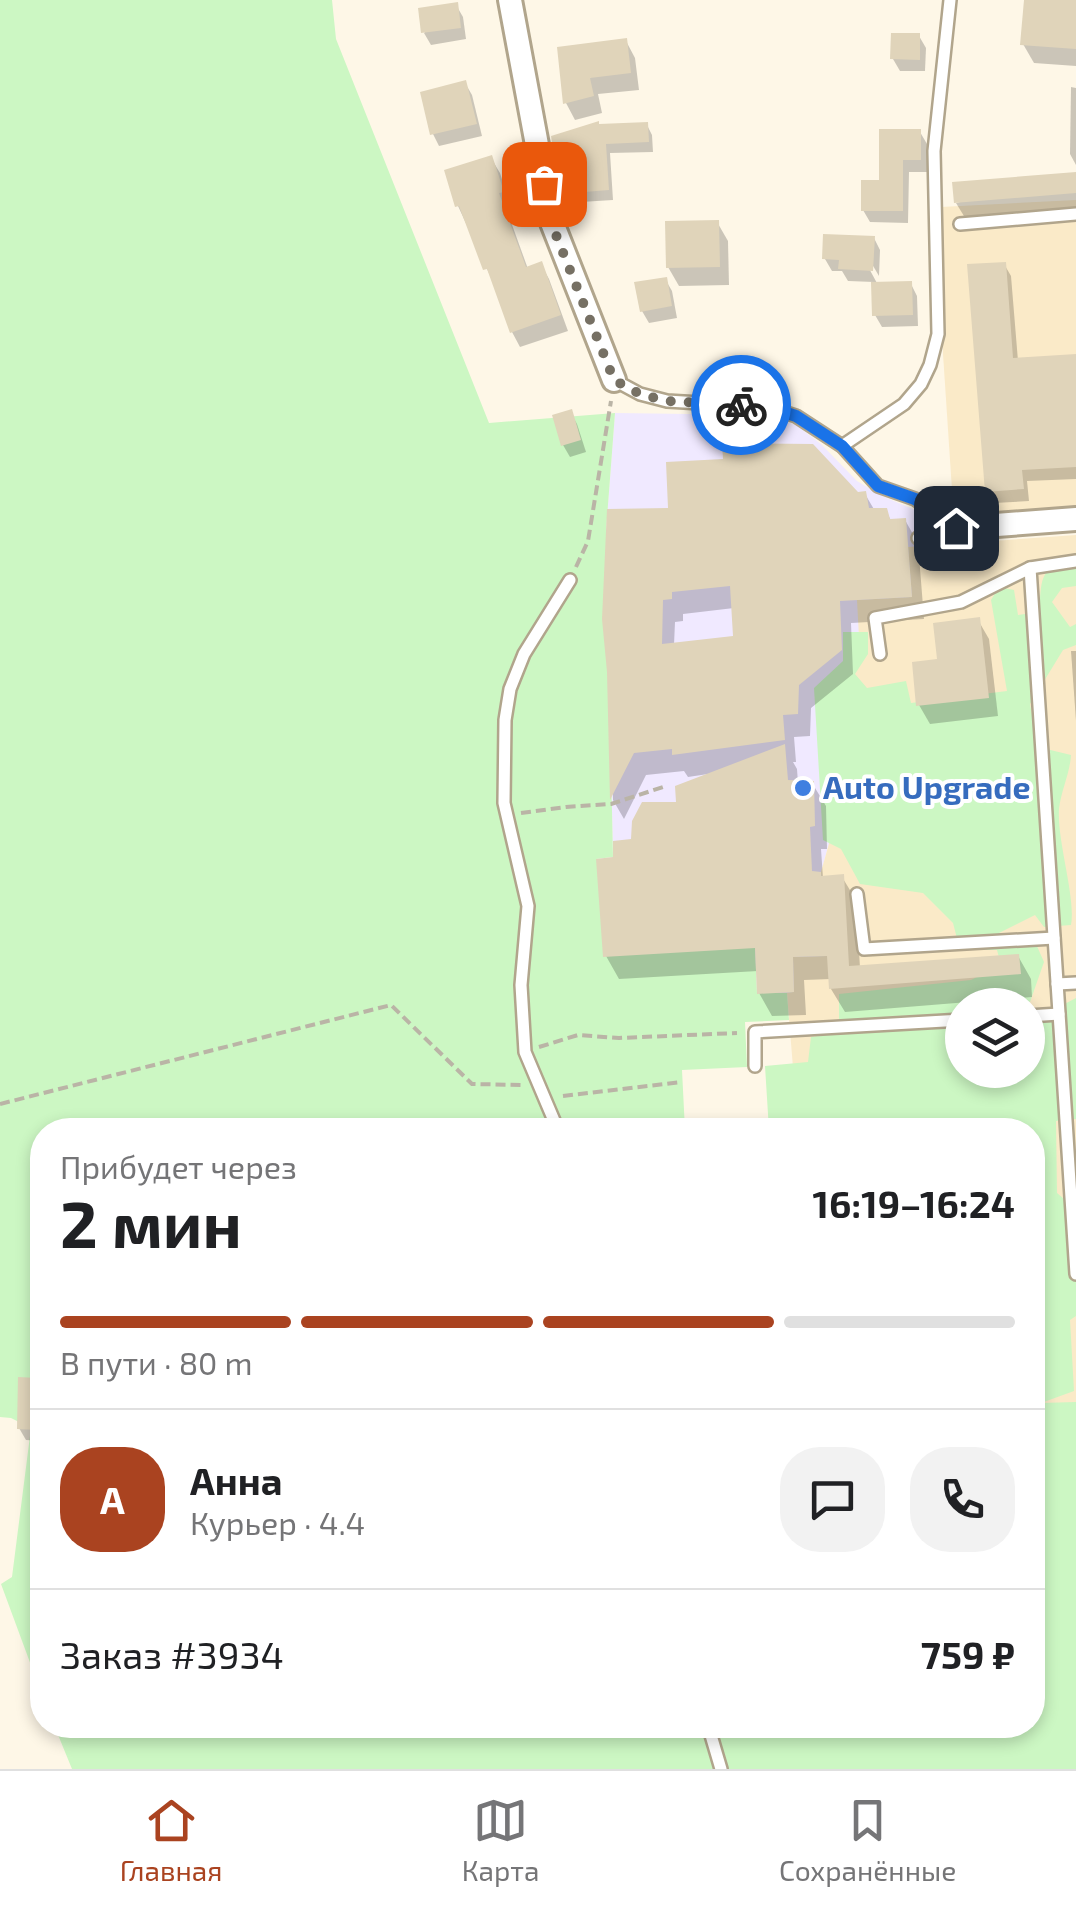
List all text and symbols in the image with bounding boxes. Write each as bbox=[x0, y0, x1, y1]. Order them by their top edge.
pin bbox=[502, 142, 587, 227]
icon: bag bbox=[517, 157, 572, 212]
courier bbox=[691, 355, 791, 455]
icon: bike bbox=[714, 378, 769, 433]
pin bbox=[914, 486, 999, 571]
icon: home bbox=[929, 501, 984, 556]
place label: Auto Upgrade bbox=[823, 767, 1031, 805]
marker: Auto Upgrade bbox=[792, 777, 814, 799]
map controls bbox=[945, 988, 1045, 1088]
button: layers bbox=[945, 988, 1045, 1088]
text: Прибудет через bbox=[60, 1147, 297, 1185]
text: 16:19–16:24 bbox=[813, 1180, 1015, 1226]
text: 2 мин bbox=[60, 1183, 242, 1261]
text: В пути · 80 m bbox=[60, 1343, 253, 1381]
button: chat bbox=[780, 1447, 885, 1552]
button: phone bbox=[910, 1447, 1015, 1552]
text: Анна bbox=[190, 1457, 283, 1503]
text: А bbox=[100, 1476, 125, 1522]
text: Курьер · 4.4 bbox=[190, 1503, 365, 1541]
text: Заказ #3934 bbox=[60, 1631, 284, 1677]
text: 759 ₽ bbox=[921, 1631, 1015, 1677]
tab: Главная bbox=[120, 1793, 222, 1887]
tab: Карта bbox=[462, 1793, 540, 1887]
tab: Сохранённые bbox=[779, 1793, 956, 1887]

